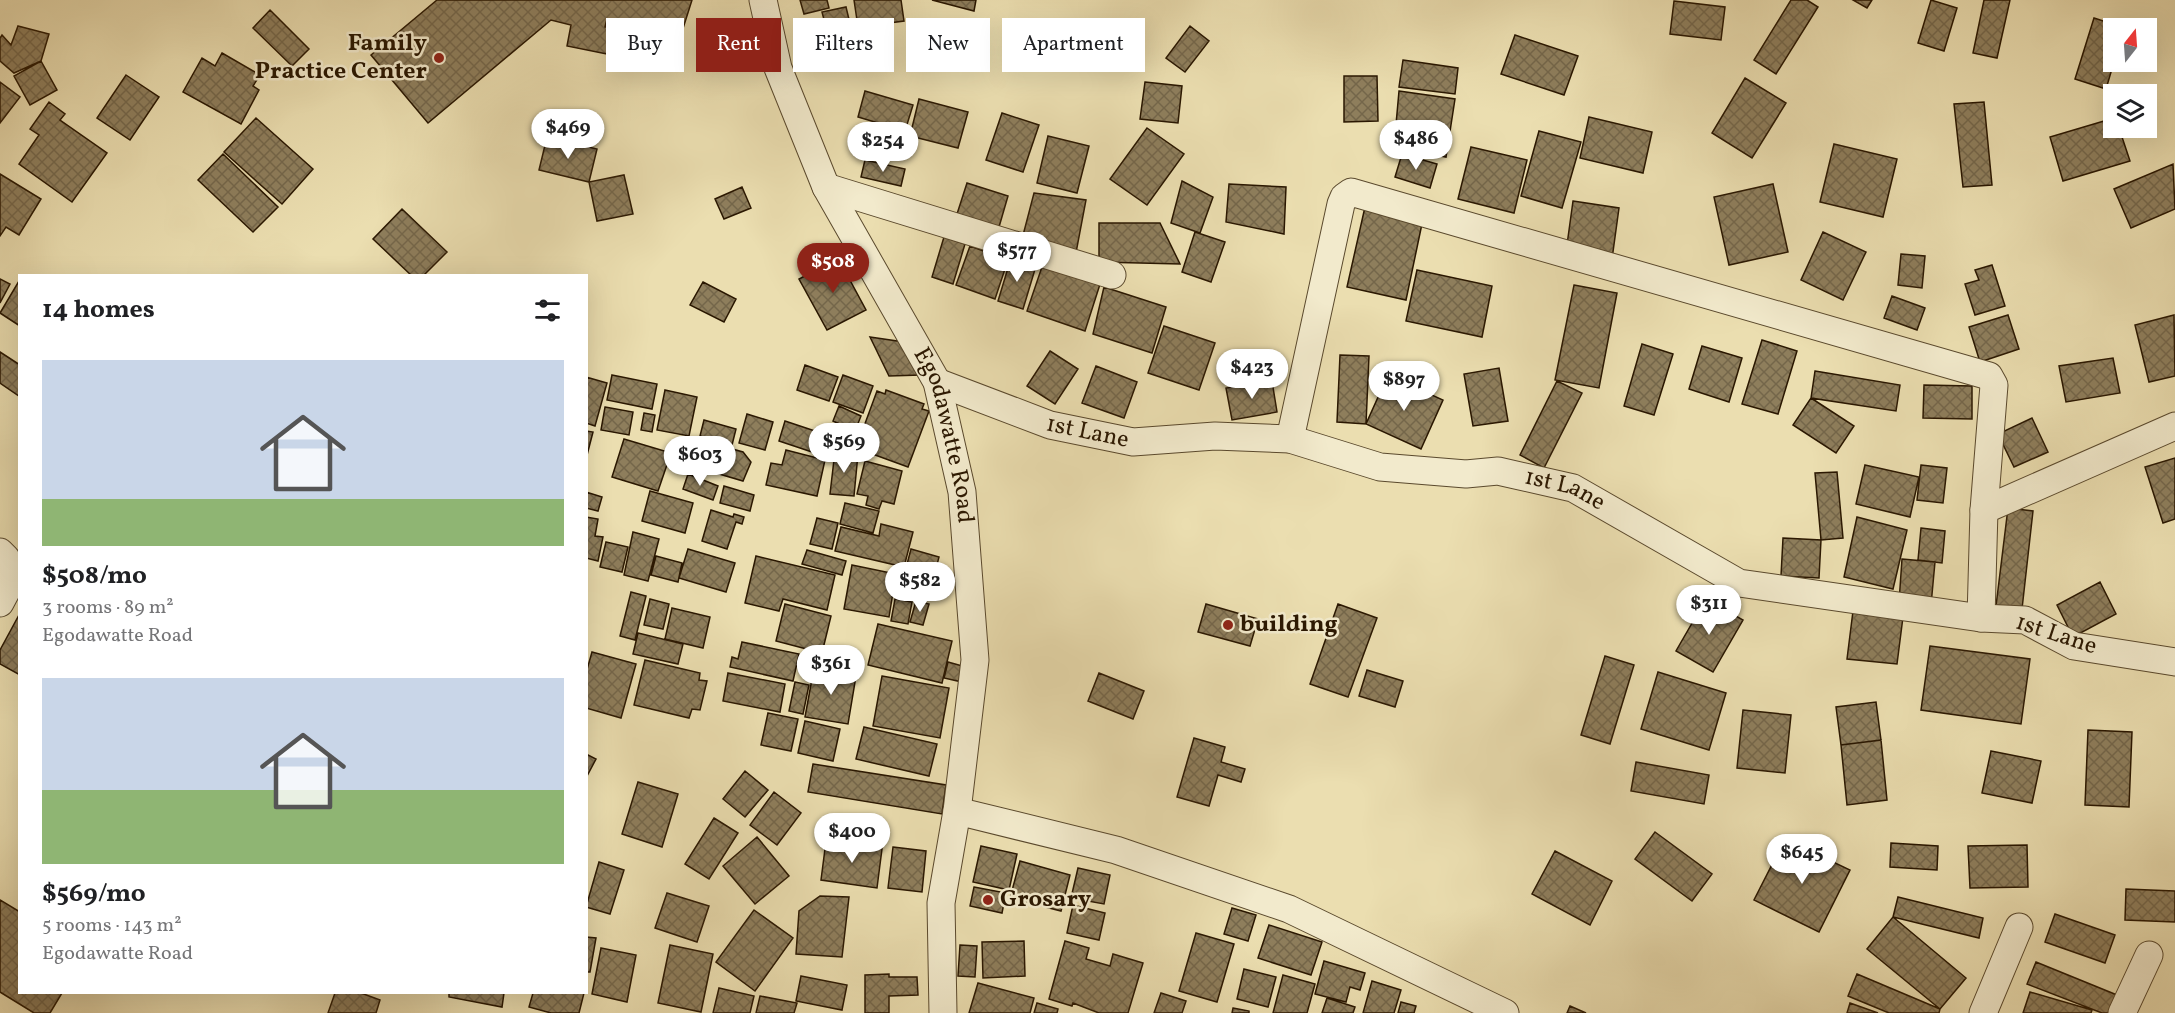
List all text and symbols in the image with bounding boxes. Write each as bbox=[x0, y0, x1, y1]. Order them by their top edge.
chip: Buy bbox=[606, 18, 684, 72]
chip: Rent bbox=[696, 18, 781, 72]
chip: Filters bbox=[793, 18, 894, 72]
chip: New bbox=[906, 18, 990, 72]
chip: Apartment bbox=[1002, 18, 1145, 72]
north arrow bbox=[2103, 18, 2157, 72]
map controls bbox=[2103, 18, 2157, 138]
place label: Family Practice Center bbox=[255, 27, 428, 89]
marker: Family Practice Center bbox=[432, 51, 446, 65]
button: layers bbox=[2103, 84, 2157, 138]
pin: $469 bbox=[532, 109, 604, 160]
text: $469 bbox=[545, 114, 591, 142]
pin: $486 bbox=[1380, 120, 1452, 171]
pin: $254 bbox=[847, 122, 919, 173]
text: $486 bbox=[1394, 125, 1438, 153]
text: $254 bbox=[861, 127, 905, 155]
pin: $577 bbox=[981, 232, 1053, 283]
text: $577 bbox=[997, 237, 1037, 265]
pin: $508 bbox=[797, 243, 869, 294]
text: $508 bbox=[811, 248, 855, 276]
text: 14 homes bbox=[42, 292, 155, 328]
icon: filters bbox=[531, 294, 564, 327]
street label: Egodawatte Road bbox=[904, 341, 981, 525]
pin: $423 bbox=[1216, 349, 1288, 400]
text: $423 bbox=[1230, 354, 1274, 382]
pin: $897 bbox=[1368, 361, 1440, 412]
text: $897 bbox=[1383, 366, 1425, 394]
icon: home bbox=[249, 399, 357, 507]
street label: 1st Lane bbox=[1043, 408, 1132, 458]
pin: $569 bbox=[808, 423, 880, 474]
text: $569 bbox=[823, 428, 865, 456]
pin: $603 bbox=[664, 436, 736, 487]
text: $603 bbox=[678, 441, 722, 469]
street label: 1st Lane bbox=[1521, 460, 1611, 520]
text: $508/mo bbox=[42, 558, 147, 594]
pin: $582 bbox=[884, 562, 956, 613]
text: $582 bbox=[899, 567, 941, 595]
pin: $311 bbox=[1673, 585, 1745, 636]
text: $311 bbox=[1690, 590, 1728, 618]
text: 3 rooms · 89 m² bbox=[42, 594, 174, 622]
street label: 1st Lane bbox=[2011, 606, 2101, 664]
place label: building bbox=[1240, 608, 1338, 642]
marker: building bbox=[1221, 618, 1235, 632]
text: Egodawatte Road bbox=[42, 622, 193, 650]
pin: $361 bbox=[795, 645, 867, 696]
text: $361 bbox=[811, 650, 851, 678]
icon: home bbox=[249, 717, 357, 825]
pin: $400 bbox=[816, 813, 888, 864]
text: $400 bbox=[828, 818, 876, 846]
pin: $645 bbox=[1766, 834, 1838, 885]
text: $645 bbox=[1780, 839, 1824, 867]
text: $569/mo bbox=[42, 876, 146, 912]
place label: Grosary bbox=[1000, 883, 1092, 917]
marker: Grosary bbox=[981, 893, 995, 907]
text: 5 rooms · 143 m² bbox=[42, 912, 182, 940]
text: Egodawatte Road bbox=[42, 940, 193, 968]

